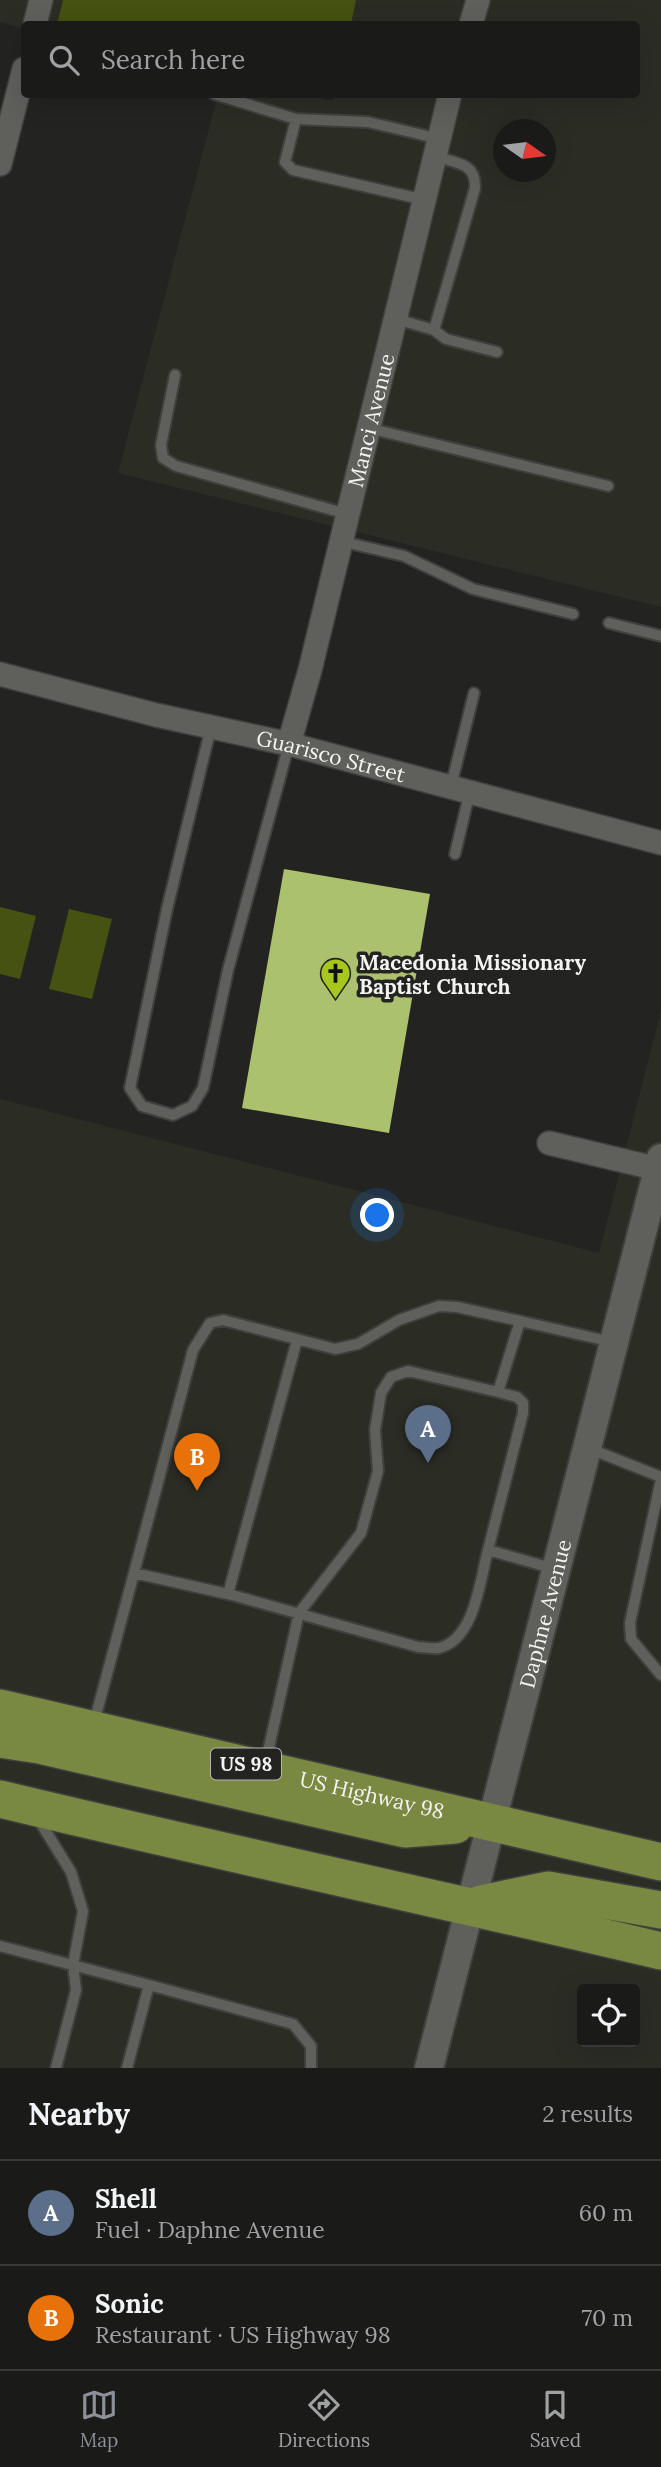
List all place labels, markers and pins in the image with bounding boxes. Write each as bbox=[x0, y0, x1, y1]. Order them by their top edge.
place label: Macedonia Missionary Baptist Church bbox=[359, 949, 587, 1000]
church icon: Macedonia Missionary Baptist Church bbox=[319, 957, 353, 1001]
pin: A bbox=[405, 1405, 451, 1463]
pin: B bbox=[174, 1433, 220, 1491]

